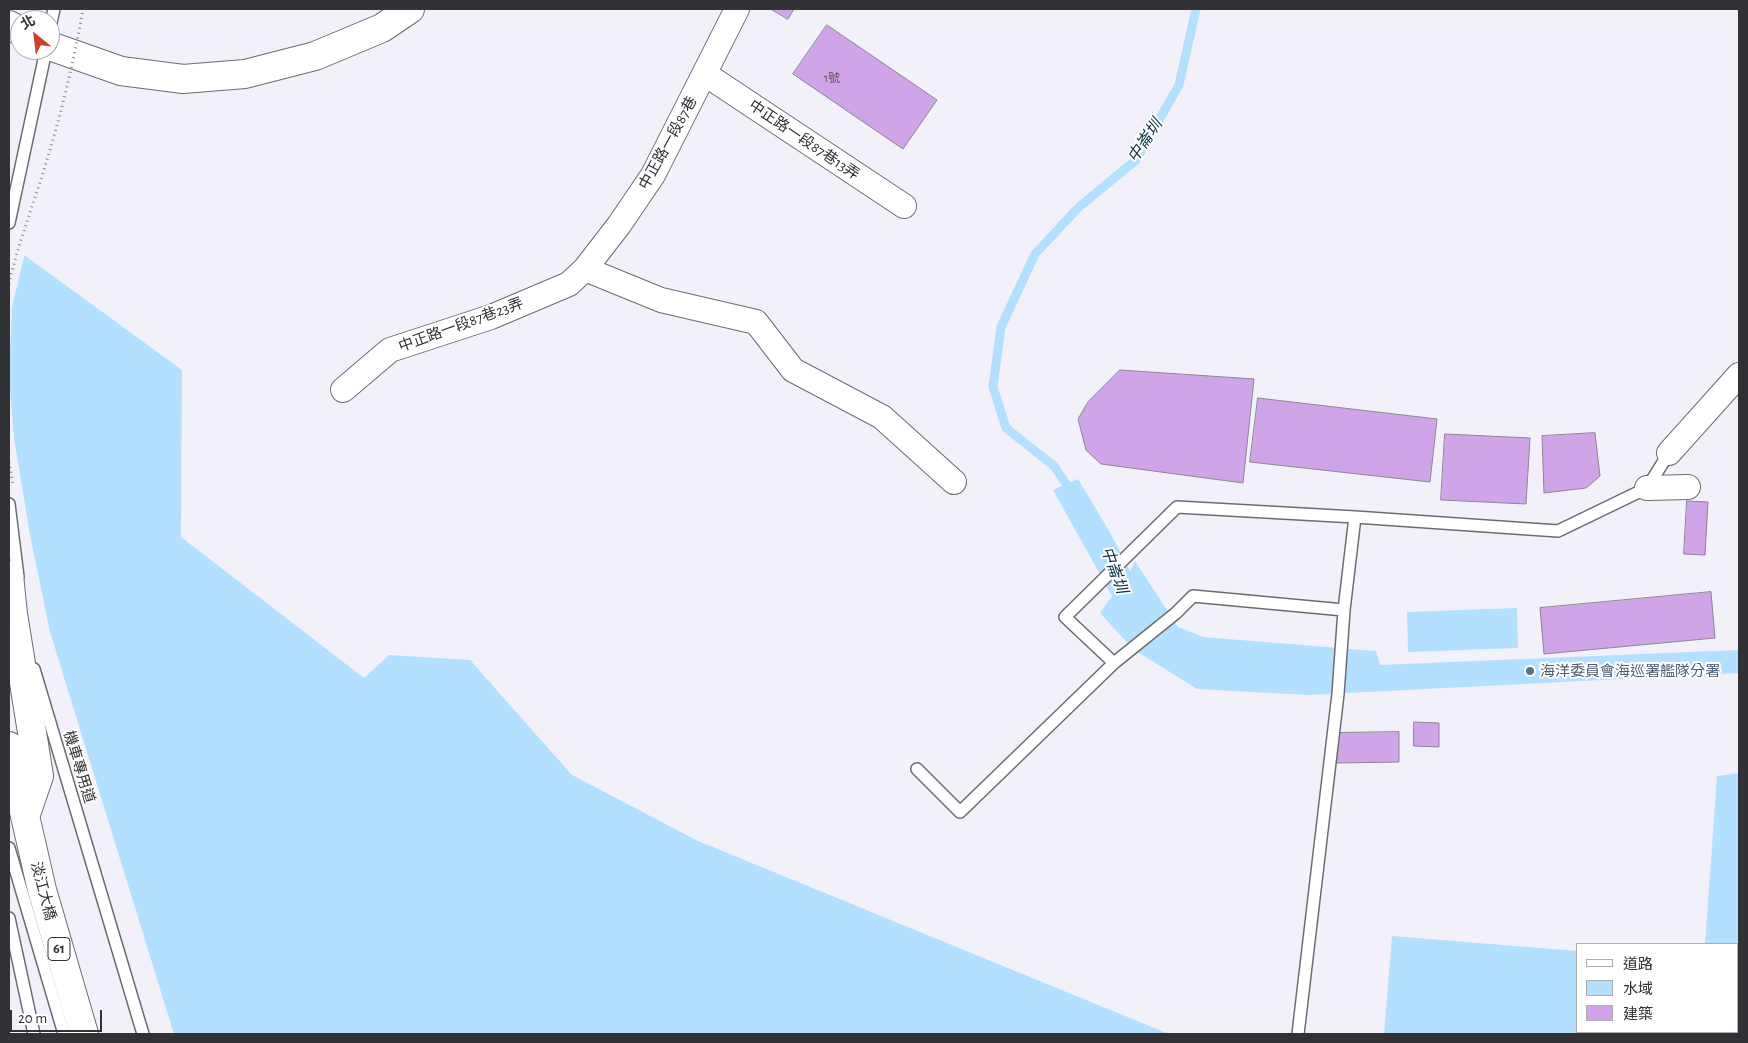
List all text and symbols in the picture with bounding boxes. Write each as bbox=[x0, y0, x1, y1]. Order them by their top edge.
north arrow bbox=[10, 10, 60, 60]
text: 北 bbox=[19, 13, 38, 32]
house number: 1號 bbox=[824, 71, 840, 85]
street label: 中正路一段87巷 bbox=[635, 93, 701, 193]
street label: 中正路一段87巷13弄 bbox=[745, 96, 863, 184]
water label: 中崙圳 bbox=[1124, 116, 1166, 166]
street label: 中正路一段87巷23弄 bbox=[396, 294, 526, 356]
water label: 中崙圳 bbox=[1097, 544, 1131, 596]
place label: 海洋委員會海巡署艦隊分署 bbox=[1540, 662, 1720, 680]
marker: 海洋委員會海巡署艦隊分署 bbox=[1524, 665, 1536, 677]
street label: 機車專用道 bbox=[59, 729, 99, 805]
street label: 淡江大橋 bbox=[27, 860, 59, 922]
road number: 61 bbox=[48, 938, 70, 961]
legend bbox=[1576, 943, 1738, 1033]
text: 道路 bbox=[1623, 957, 1653, 972]
text: 水域 bbox=[1623, 982, 1653, 997]
scale bar bbox=[12, 1000, 105, 1032]
text: 建築 bbox=[1623, 1007, 1653, 1022]
text: 20 m bbox=[18, 1011, 47, 1026]

